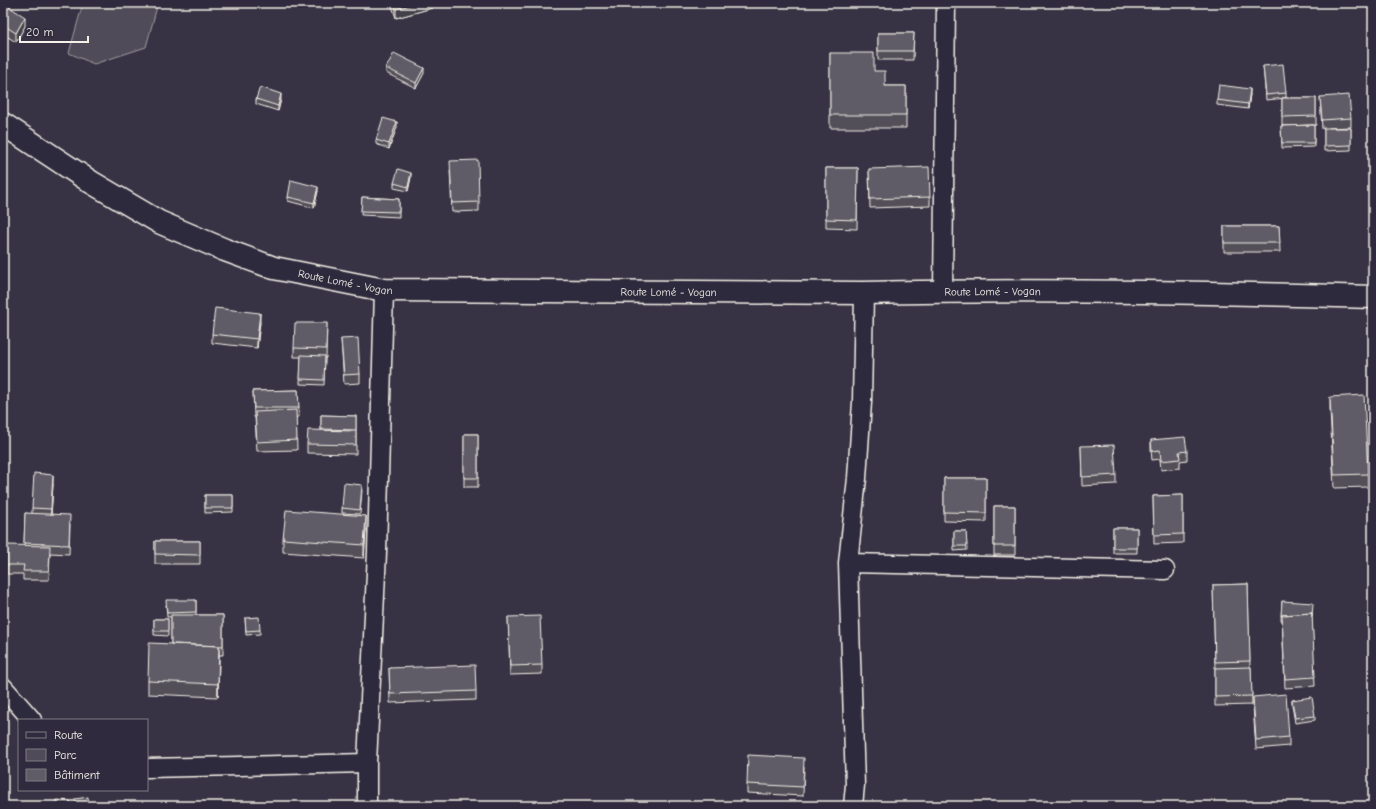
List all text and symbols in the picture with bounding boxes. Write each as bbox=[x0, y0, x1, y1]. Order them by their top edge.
scale bar bbox=[20, 18, 88, 44]
text: 20 m bbox=[26, 25, 54, 39]
street label: Route Lomé - Vogan bbox=[297, 267, 393, 297]
street label: Route Lomé - Vogan bbox=[620, 285, 717, 299]
street label: Route Lomé - Vogan bbox=[944, 285, 1041, 299]
legend bbox=[18, 719, 148, 791]
text: Route bbox=[54, 728, 83, 742]
text: Parc bbox=[54, 748, 77, 762]
text: Bâtiment bbox=[54, 768, 100, 782]

